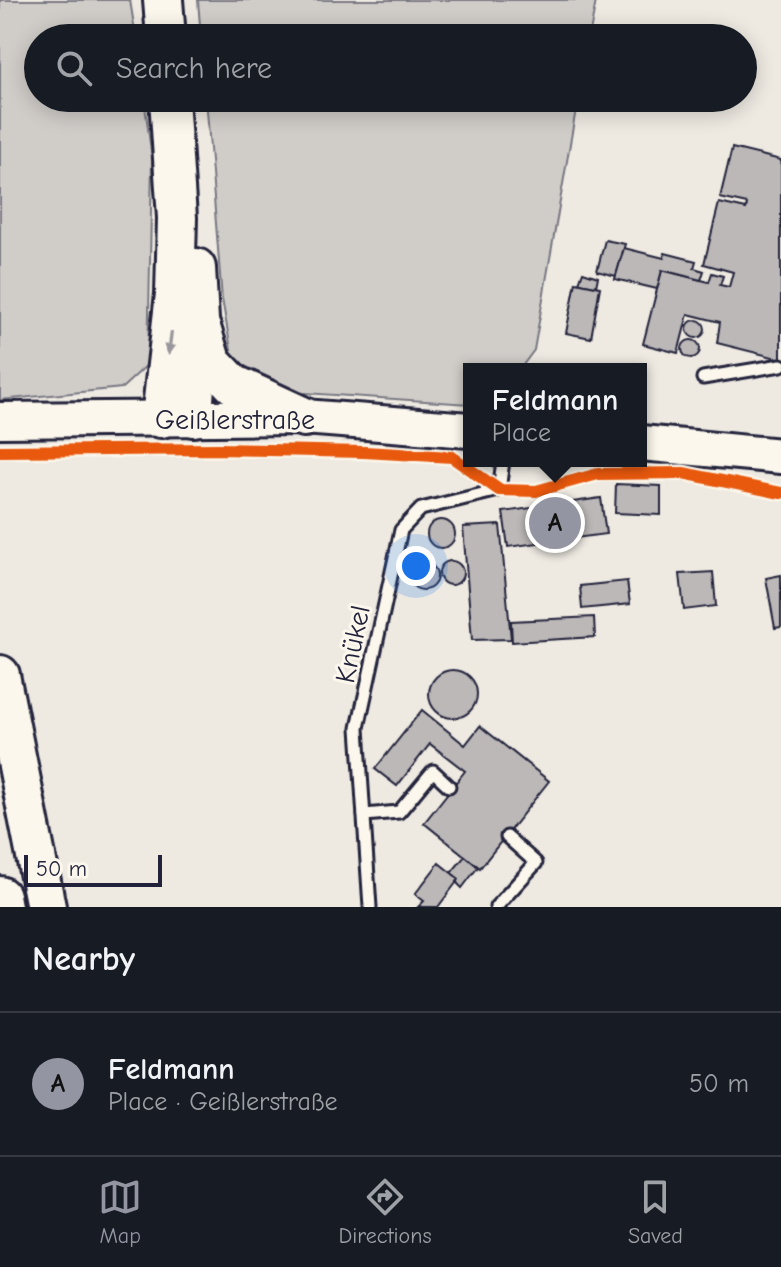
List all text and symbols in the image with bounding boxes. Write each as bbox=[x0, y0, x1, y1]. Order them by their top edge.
search box bbox=[24, 24, 757, 112]
icon: search bbox=[52, 46, 96, 90]
text: Search here bbox=[116, 51, 272, 86]
one-way arrow bbox=[163, 331, 176, 356]
popup bbox=[463, 363, 647, 467]
text: Feldmann bbox=[492, 383, 618, 418]
street label: Geißlerstraße bbox=[155, 404, 315, 436]
text: Place bbox=[492, 418, 551, 448]
pin: A bbox=[529, 493, 581, 553]
your location bbox=[396, 546, 436, 586]
street label: Knükel bbox=[329, 602, 377, 686]
scale bar bbox=[24, 851, 162, 887]
text: 50 m bbox=[36, 856, 87, 882]
text: Nearby bbox=[32, 939, 135, 979]
text: Feldmann bbox=[108, 1052, 235, 1087]
text: A bbox=[51, 1069, 65, 1099]
text: 50 m bbox=[689, 1069, 749, 1099]
text: Place · Geißlerstraße bbox=[108, 1087, 338, 1117]
tab: Map bbox=[98, 1175, 142, 1249]
tab: Directions bbox=[339, 1175, 432, 1249]
tab: Saved bbox=[628, 1175, 683, 1249]

